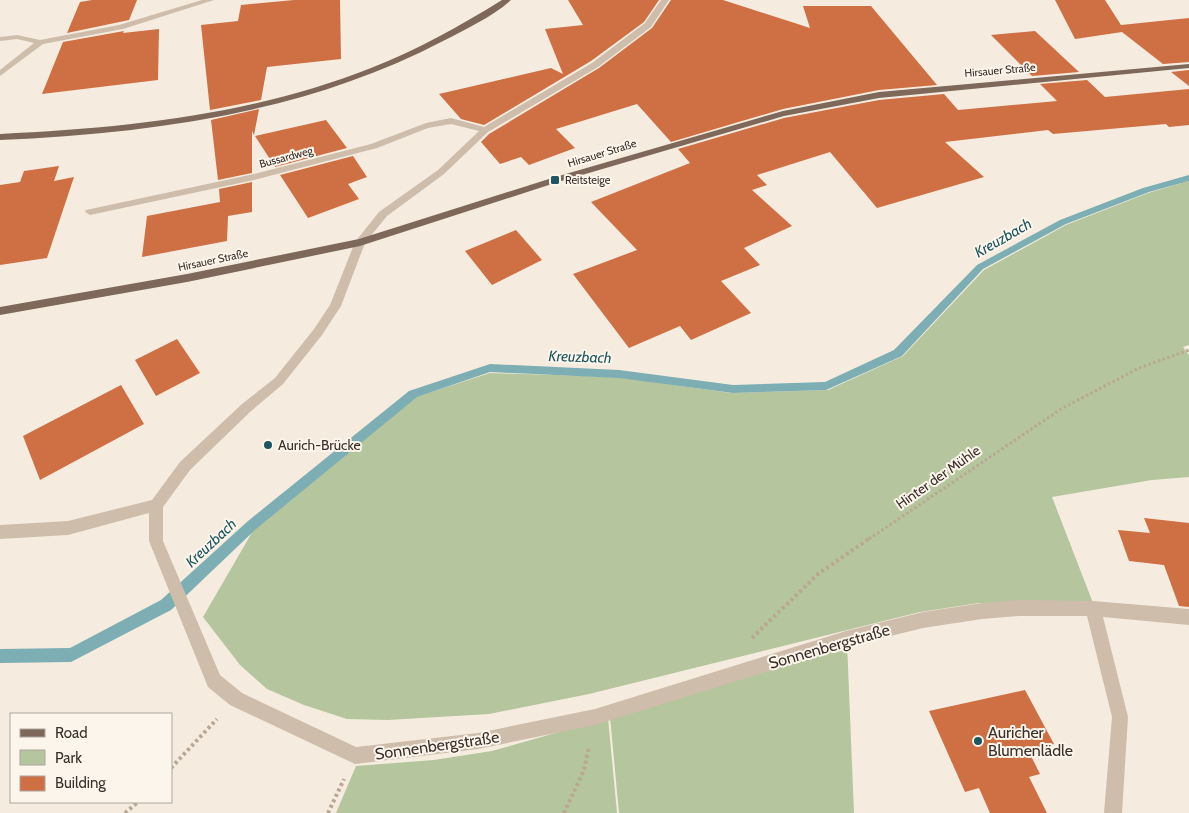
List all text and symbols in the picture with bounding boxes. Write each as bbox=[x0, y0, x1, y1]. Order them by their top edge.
street label: Hirsauer Straße bbox=[964, 60, 1036, 80]
street label: Hirsauer Straße bbox=[566, 136, 638, 170]
street label: Bussardweg bbox=[258, 143, 315, 171]
place label: Reitsteige bbox=[565, 173, 611, 187]
marker: Reitsteige bbox=[549, 174, 561, 186]
water label: Kreuzbach bbox=[971, 214, 1035, 262]
street label: Hirsauer Straße bbox=[177, 246, 250, 274]
water label: Kreuzbach bbox=[548, 347, 612, 367]
place label: Aurich-Brücke bbox=[278, 436, 361, 454]
marker: Aurich-Brücke bbox=[262, 439, 274, 451]
street label: Hinter der Mühle bbox=[892, 441, 984, 513]
water label: Kreuzbach bbox=[182, 515, 240, 571]
street label: Sonnenbergstraße bbox=[766, 620, 892, 673]
legend bbox=[10, 713, 172, 803]
place label: Auricher Blumenlädle bbox=[988, 723, 1073, 760]
text: Road bbox=[55, 724, 88, 742]
street label: Sonnenbergstraße bbox=[374, 727, 500, 764]
marker: Auricher Blumenlädle bbox=[972, 735, 984, 747]
text: Park bbox=[55, 749, 82, 767]
text: Building bbox=[55, 774, 106, 792]

